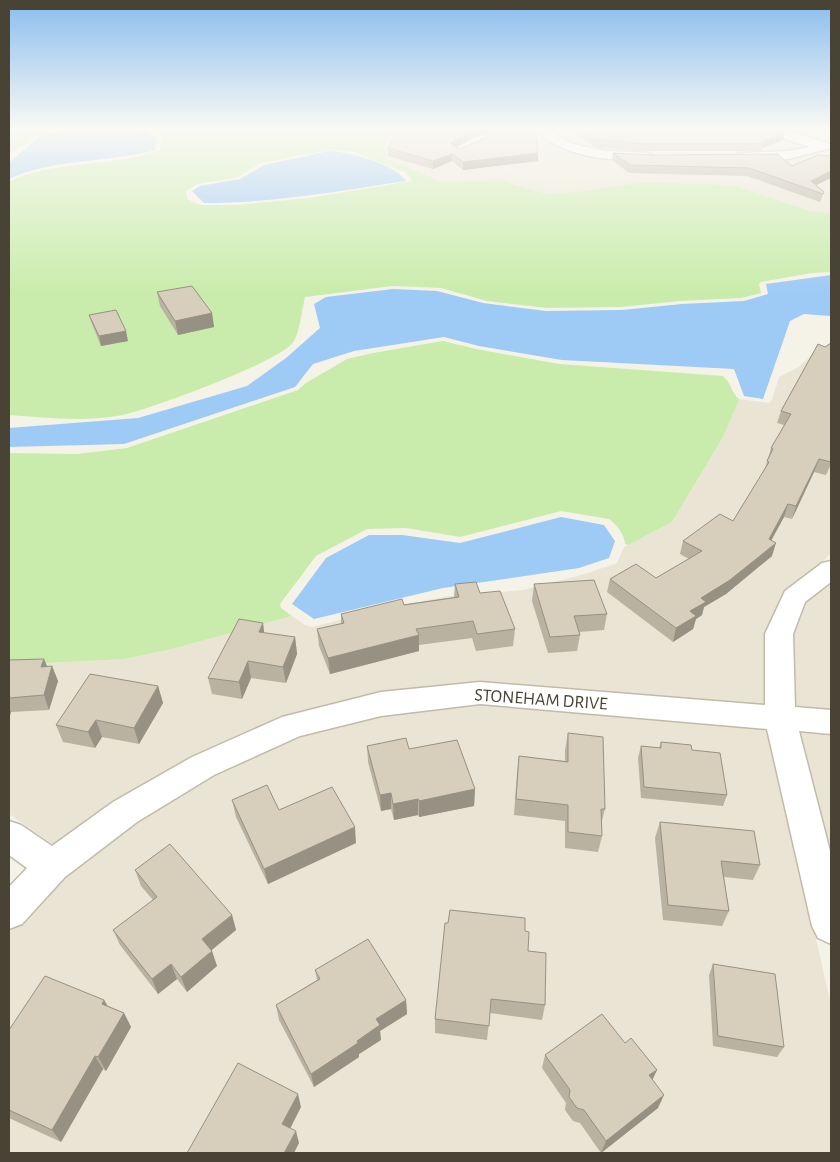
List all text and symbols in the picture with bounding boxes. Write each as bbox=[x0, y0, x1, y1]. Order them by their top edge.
street label: STONEHAM DRIVE bbox=[474, 686, 608, 714]

